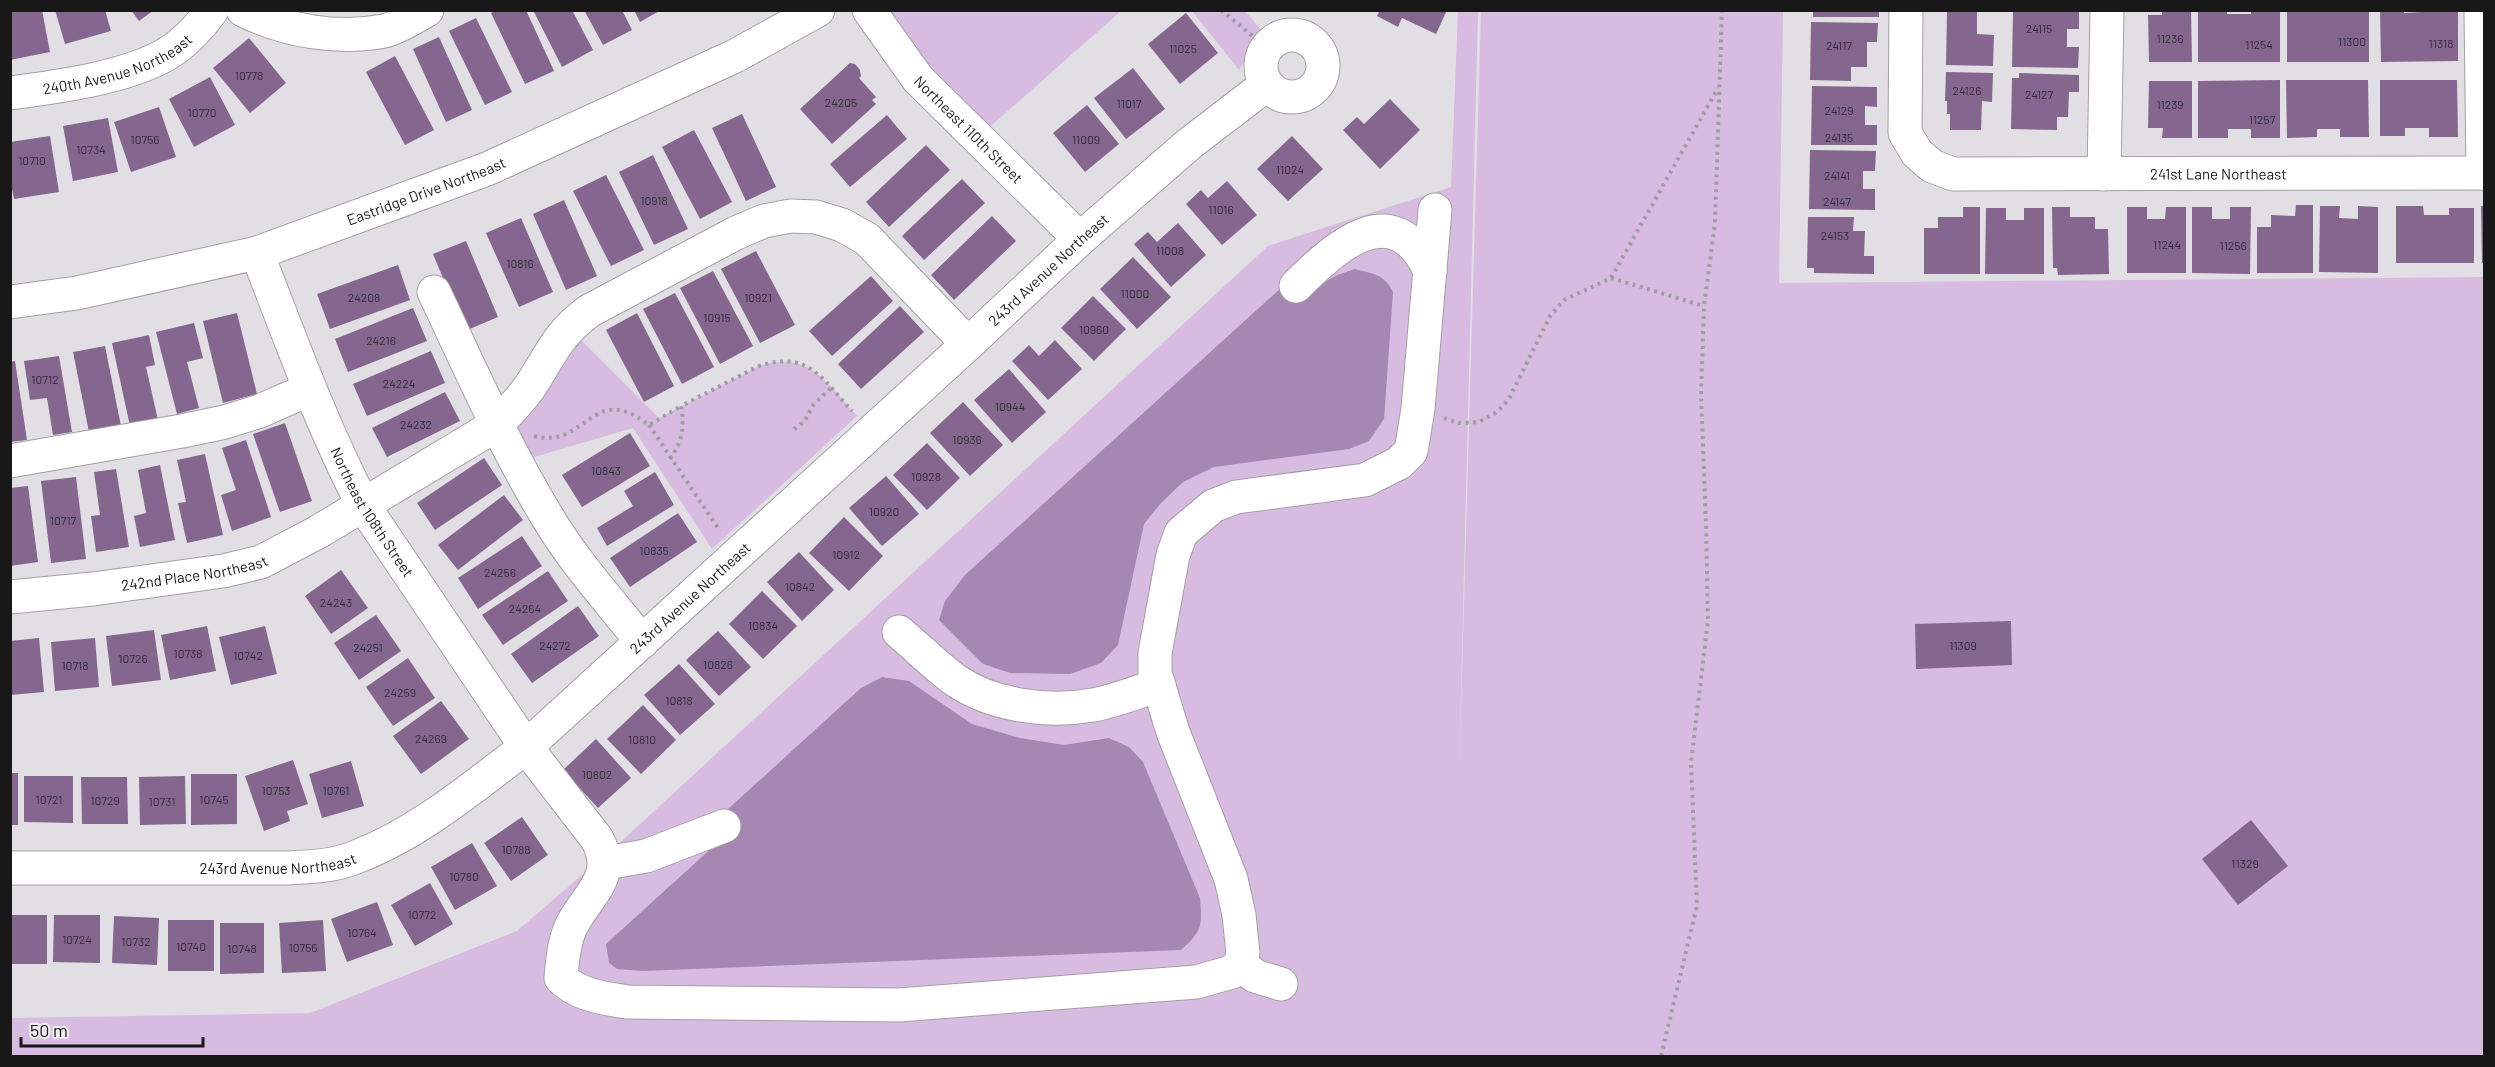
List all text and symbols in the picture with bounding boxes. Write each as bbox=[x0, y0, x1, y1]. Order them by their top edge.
house number: 24115 bbox=[2026, 21, 2052, 35]
street label: 240th Avenue Northeast bbox=[41, 30, 195, 97]
house number: 11236 bbox=[2156, 31, 2184, 45]
house number: 11300 bbox=[2338, 34, 2366, 48]
house number: 11318 bbox=[2429, 36, 2453, 50]
house number: 11254 bbox=[2245, 37, 2273, 51]
house number: 24117 bbox=[1826, 38, 1852, 52]
house number: 11025 bbox=[1169, 41, 1197, 55]
house number: 10778 bbox=[235, 68, 263, 82]
street label: Northeast 110th Street bbox=[911, 72, 1027, 187]
house number: 24126 bbox=[1953, 83, 1981, 97]
house number: 24127 bbox=[2025, 87, 2053, 101]
house number: 24205 bbox=[825, 95, 857, 109]
house number: 11017 bbox=[1117, 96, 1142, 110]
house number: 11239 bbox=[2156, 97, 2184, 111]
house number: 24129 bbox=[1825, 103, 1853, 117]
house number: 10770 bbox=[187, 105, 217, 119]
house number: 11257 bbox=[2249, 112, 2276, 126]
house number: 24135 bbox=[1825, 130, 1853, 144]
house number: 10756 bbox=[130, 132, 160, 146]
house number: 11009 bbox=[1072, 132, 1100, 146]
house number: 10734 bbox=[76, 142, 106, 156]
house number: 10710 bbox=[18, 153, 46, 167]
street label: Eastridge Drive Northeast bbox=[344, 153, 508, 229]
house number: 11024 bbox=[1276, 162, 1304, 176]
street label: 241st Lane Northeast bbox=[2150, 164, 2287, 183]
house number: 24141 bbox=[1824, 168, 1850, 182]
house number: 10918 bbox=[640, 193, 668, 207]
house number: 24147 bbox=[1823, 194, 1851, 208]
house number: 11016 bbox=[1208, 202, 1234, 216]
street label: 243rd Avenue Northeast bbox=[984, 210, 1112, 329]
house number: 24153 bbox=[1821, 228, 1849, 242]
house number: 11244 bbox=[2153, 237, 2181, 251]
house number: 11256 bbox=[2219, 238, 2247, 252]
house number: 11008 bbox=[1156, 243, 1184, 257]
house number: 10816 bbox=[506, 256, 534, 270]
house number: 11000 bbox=[1121, 286, 1149, 300]
house number: 24208 bbox=[348, 290, 380, 304]
house number: 10921 bbox=[744, 290, 772, 304]
house number: 10915 bbox=[703, 310, 731, 324]
house number: 10960 bbox=[1079, 322, 1109, 336]
house number: 24216 bbox=[366, 333, 396, 347]
house number: 10712 bbox=[31, 372, 59, 386]
house number: 24224 bbox=[383, 376, 415, 390]
house number: 10944 bbox=[995, 399, 1025, 413]
house number: 24232 bbox=[400, 417, 432, 431]
house number: 10936 bbox=[952, 432, 982, 446]
street label: Northeast 108th Street bbox=[327, 444, 418, 580]
house number: 10843 bbox=[591, 463, 621, 477]
house number: 10928 bbox=[911, 469, 941, 483]
house number: 10920 bbox=[869, 504, 899, 518]
house number: 10717 bbox=[50, 513, 77, 527]
street label: 243rd Avenue Northeast bbox=[626, 538, 754, 657]
house number: 10835 bbox=[639, 543, 669, 557]
house number: 10912 bbox=[832, 547, 860, 561]
street label: 242nd Place Northeast bbox=[120, 551, 271, 594]
house number: 24256 bbox=[484, 565, 516, 579]
house number: 10842 bbox=[785, 579, 815, 593]
house number: 24243 bbox=[320, 595, 352, 609]
house number: 24264 bbox=[509, 601, 541, 615]
house number: 10834 bbox=[748, 618, 778, 632]
house number: 24272 bbox=[539, 638, 571, 652]
house number: 11309 bbox=[1949, 638, 1977, 652]
house number: 24251 bbox=[353, 640, 383, 654]
house number: 10738 bbox=[173, 646, 203, 660]
house number: 10742 bbox=[233, 648, 263, 662]
house number: 10726 bbox=[118, 651, 148, 665]
house number: 10826 bbox=[703, 657, 733, 671]
house number: 10718 bbox=[61, 658, 89, 672]
house number: 24259 bbox=[384, 685, 416, 699]
house number: 10818 bbox=[665, 693, 693, 707]
house number: 24269 bbox=[415, 731, 447, 745]
house number: 10810 bbox=[628, 732, 656, 746]
house number: 10802 bbox=[582, 767, 612, 781]
house number: 10753 bbox=[261, 783, 291, 797]
house number: 10761 bbox=[323, 783, 349, 797]
house number: 10721 bbox=[35, 792, 63, 806]
house number: 10745 bbox=[199, 792, 229, 806]
house number: 10729 bbox=[90, 793, 120, 807]
house number: 10731 bbox=[149, 794, 175, 808]
house number: 10788 bbox=[501, 842, 531, 856]
street label: 243rd Avenue Northeast bbox=[199, 849, 359, 877]
house number: 11329 bbox=[2231, 856, 2259, 870]
house number: 10780 bbox=[449, 869, 479, 883]
house number: 10772 bbox=[408, 907, 436, 921]
house number: 10764 bbox=[347, 925, 377, 939]
house number: 10724 bbox=[62, 932, 92, 946]
house number: 10732 bbox=[121, 934, 151, 948]
house number: 10740 bbox=[176, 939, 206, 953]
house number: 10756 bbox=[288, 940, 318, 954]
house number: 10748 bbox=[227, 941, 257, 955]
scale bar bbox=[21, 1010, 202, 1048]
text: 50 m bbox=[30, 1019, 68, 1041]

